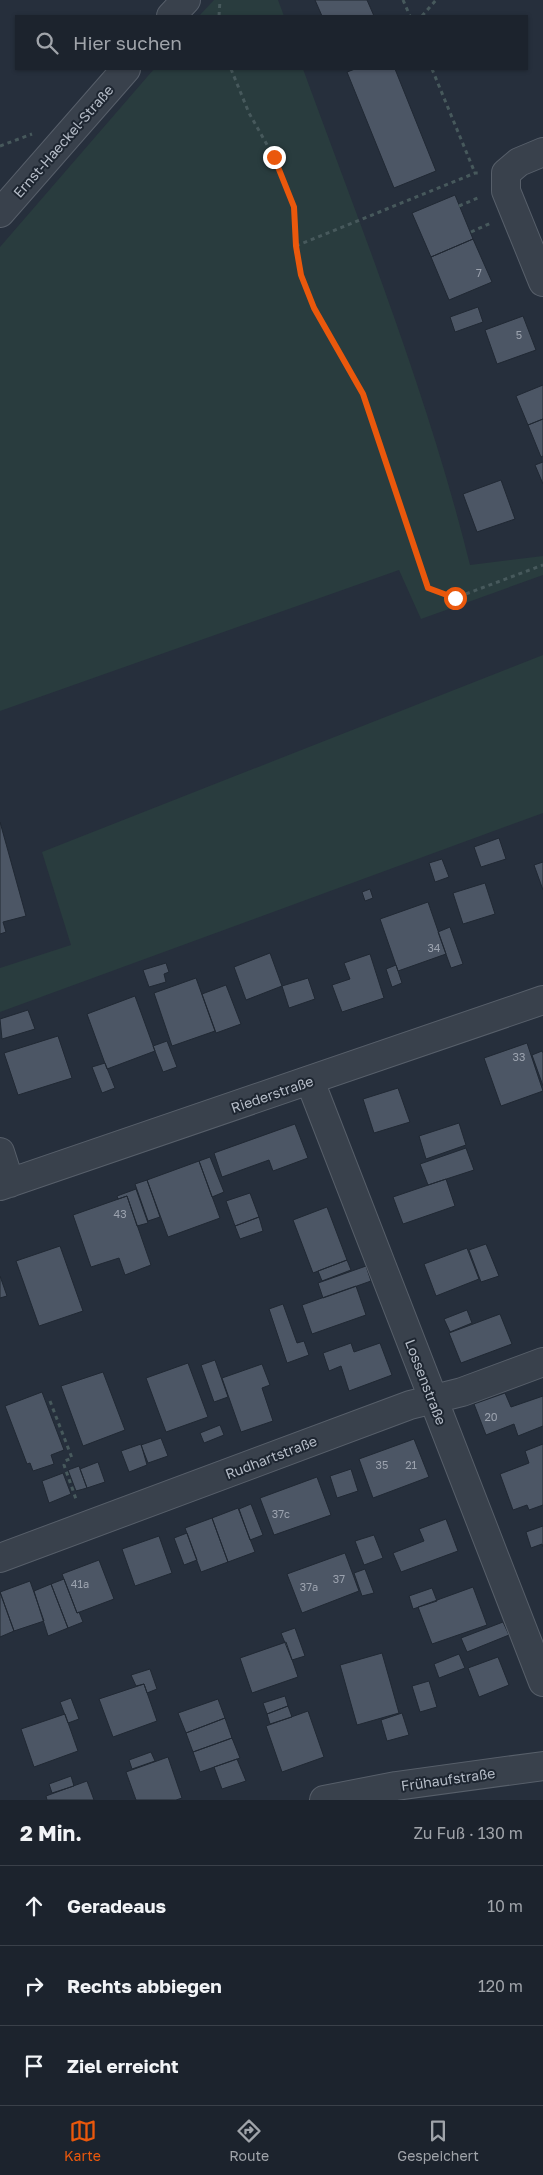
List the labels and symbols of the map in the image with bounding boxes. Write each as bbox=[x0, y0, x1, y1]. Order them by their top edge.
street label: Ernst-Haeckel-Straße bbox=[9, 81, 117, 201]
route end bbox=[263, 146, 286, 169]
house number: 7 bbox=[476, 266, 482, 279]
house number: 5 bbox=[516, 328, 522, 341]
route start bbox=[444, 587, 467, 610]
house number: 34 bbox=[427, 941, 441, 954]
house number: 33 bbox=[513, 1050, 525, 1063]
street label: Riederstraße bbox=[229, 1072, 315, 1116]
house number: 43 bbox=[113, 1207, 127, 1220]
street label: Lossenstraße bbox=[402, 1337, 450, 1427]
house number: 20 bbox=[484, 1410, 498, 1423]
street label: Rudhartstraße bbox=[223, 1432, 319, 1482]
house number: 35 bbox=[376, 1458, 388, 1471]
house number: 21 bbox=[405, 1458, 417, 1471]
house number: 37c bbox=[272, 1507, 290, 1520]
house number: 37 bbox=[333, 1572, 345, 1585]
house number: 41a bbox=[71, 1577, 89, 1590]
house number: 37a bbox=[300, 1580, 318, 1593]
street label: Frühaufstraße bbox=[400, 1764, 496, 1794]

